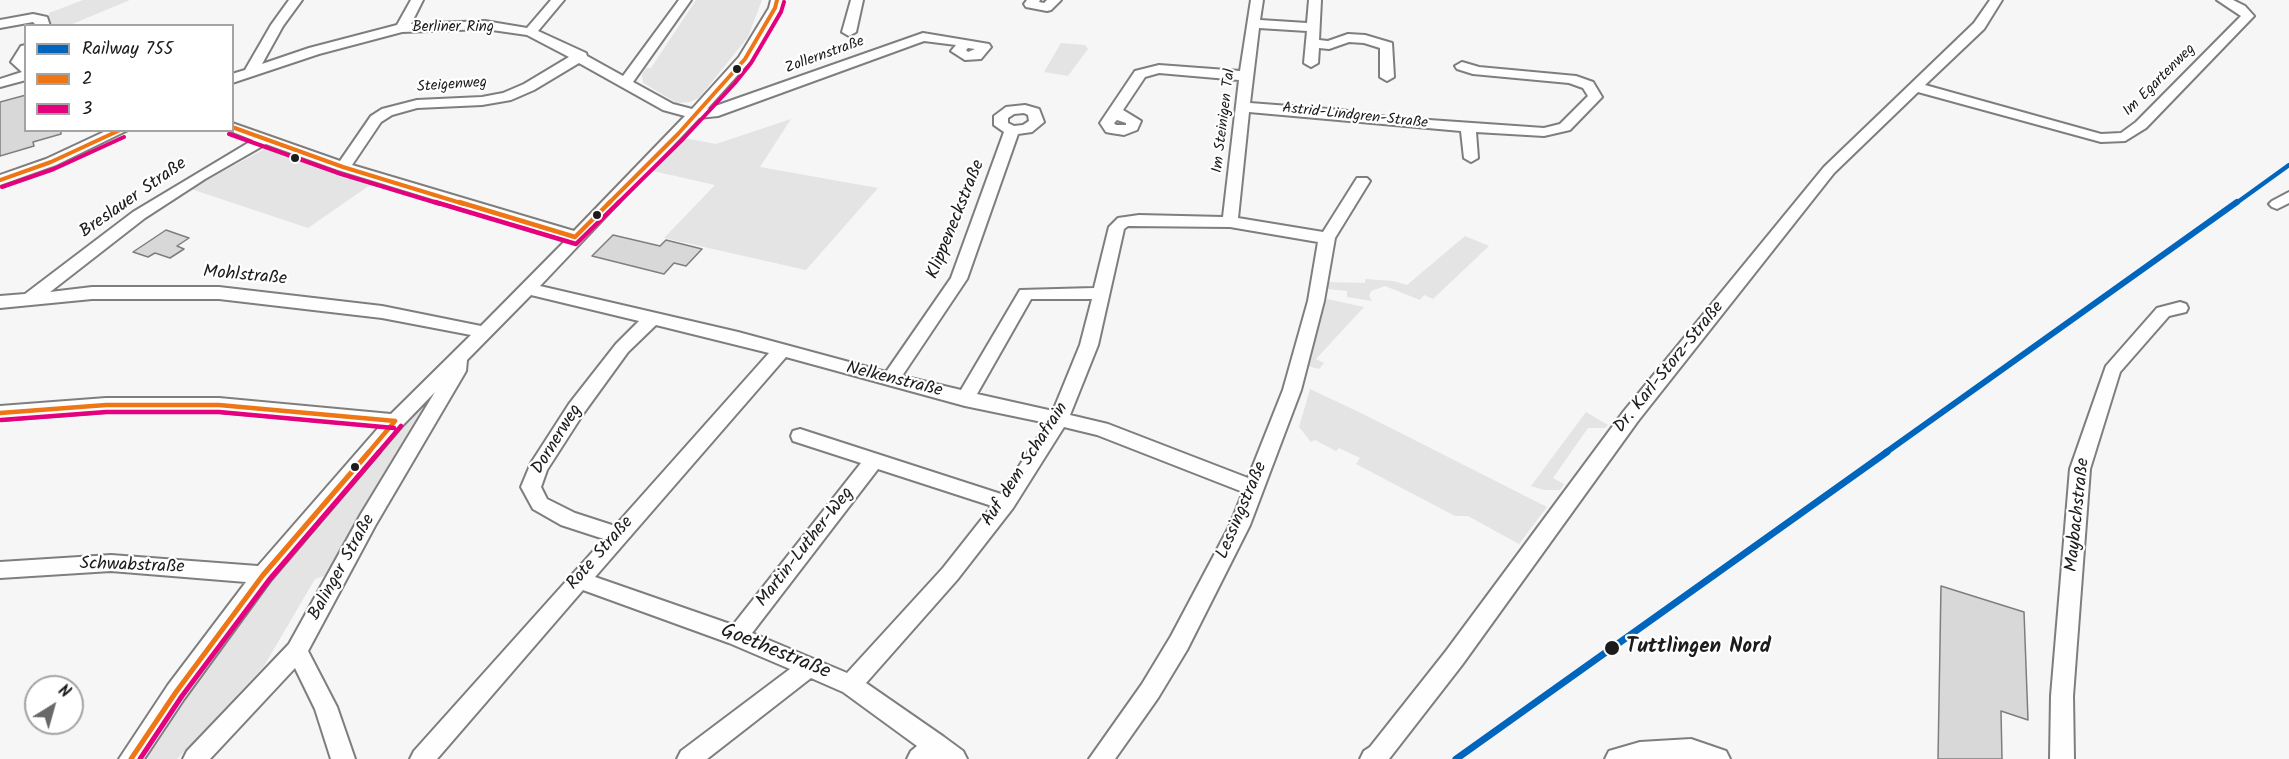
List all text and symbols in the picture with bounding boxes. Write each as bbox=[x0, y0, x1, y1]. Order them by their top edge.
street label: Berliner Ring bbox=[412, 19, 494, 37]
legend bbox=[24, 24, 234, 132]
street label: Zollernstraße bbox=[783, 33, 867, 79]
text: Railway 755 bbox=[82, 35, 174, 64]
street label: Im Egartenweg bbox=[2120, 41, 2200, 121]
unlabelled marker bbox=[731, 63, 743, 75]
text: 2 bbox=[82, 65, 92, 94]
street label: Im Steinigen Tal bbox=[1210, 68, 1240, 174]
street label: Steigenweg bbox=[416, 75, 488, 97]
text: 3 bbox=[82, 95, 92, 124]
street label: Astrid-Lindgren-Straße bbox=[1281, 100, 1429, 134]
unlabelled marker bbox=[289, 152, 301, 164]
street label: Breslauer Straße bbox=[76, 154, 192, 244]
street label: Klippeneckstraße bbox=[923, 157, 991, 283]
unlabelled marker bbox=[591, 209, 603, 221]
street label: Mohlstraße bbox=[202, 263, 288, 291]
street label: Dr. Karl-Storz-Straße bbox=[1610, 298, 1730, 438]
street label: Nelkenstraße bbox=[844, 359, 944, 403]
street label: Auf dem Schafrain bbox=[978, 399, 1074, 531]
street label: Dornerweg bbox=[528, 401, 588, 479]
street label: Maybachstraße bbox=[2062, 457, 2096, 573]
street label: Lessingstraße bbox=[1213, 459, 1273, 563]
unlabelled marker bbox=[349, 461, 361, 473]
street label: Martin-Luther-Weg bbox=[753, 484, 859, 612]
street label: Balinger Straße bbox=[305, 511, 381, 625]
street label: Rote Straße bbox=[563, 513, 639, 595]
street label: Schwabstraße bbox=[79, 554, 185, 580]
street label: Goethestraße bbox=[716, 620, 834, 686]
place label: Tuttlingen Nord bbox=[1626, 635, 1771, 661]
marker: Tuttlingen Nord bbox=[1603, 639, 1621, 657]
north arrow bbox=[24, 675, 84, 735]
text: N bbox=[52, 679, 75, 705]

